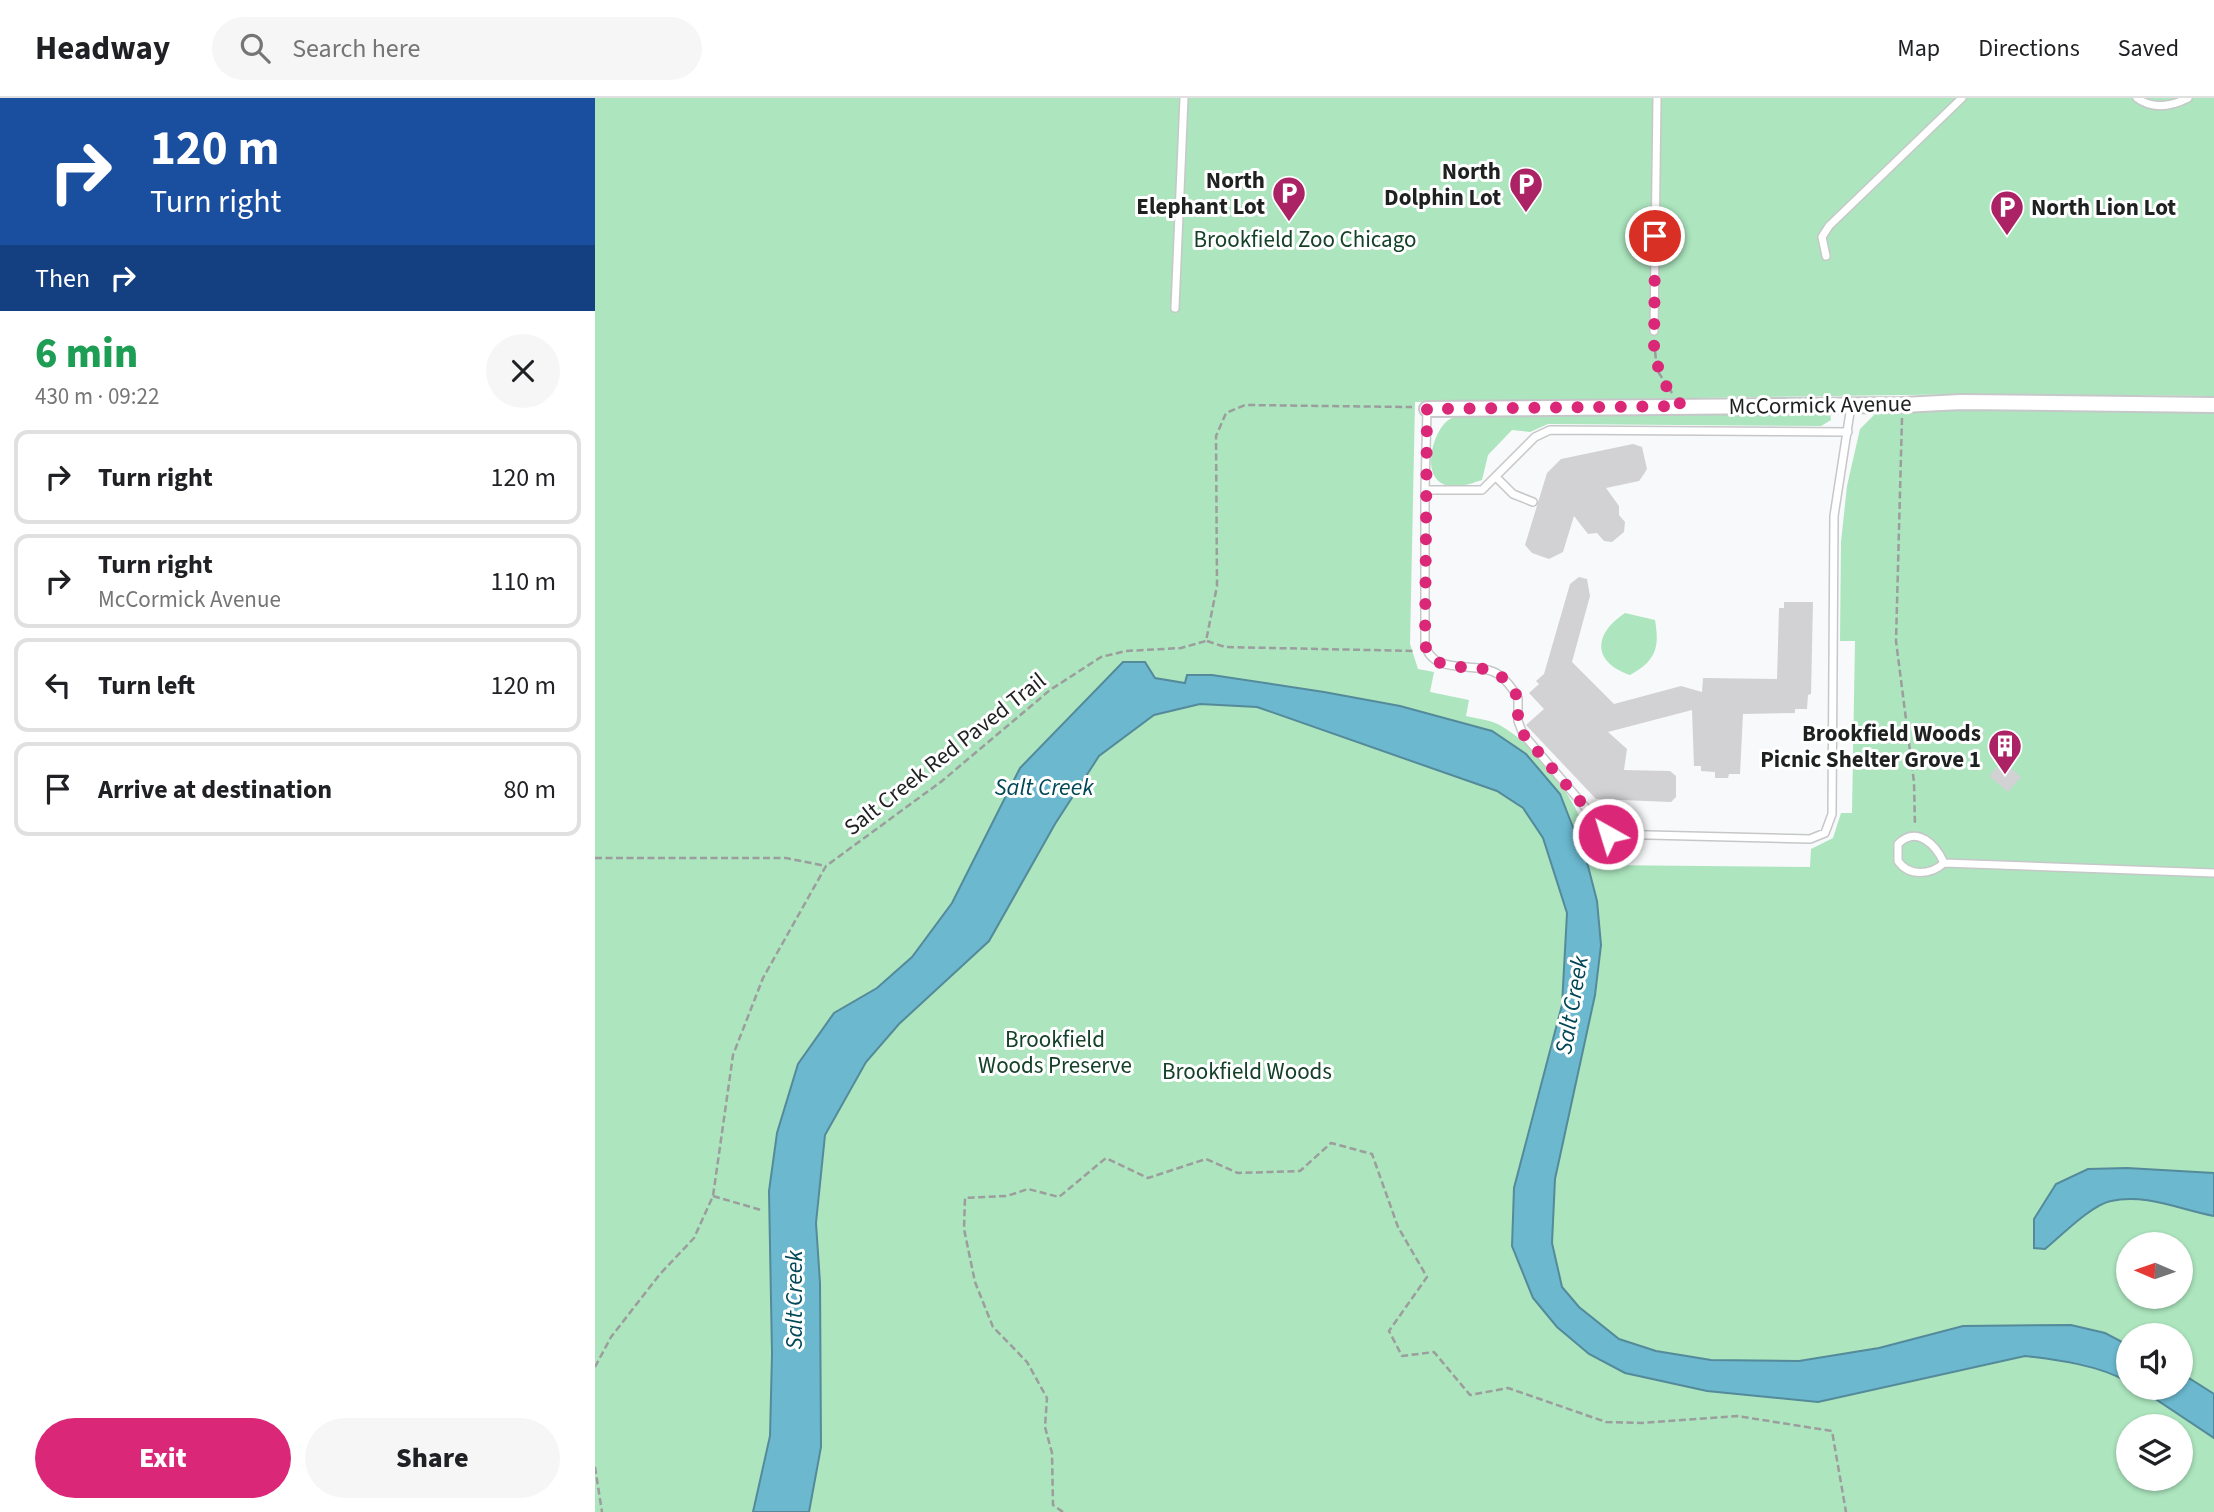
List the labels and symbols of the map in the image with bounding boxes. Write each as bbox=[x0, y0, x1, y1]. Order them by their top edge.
place label: North Dolphin Lot bbox=[1384, 155, 1501, 214]
place label: North Elephant Lot bbox=[1136, 164, 1265, 223]
parking icon: North Dolphin Lot bbox=[1507, 165, 1545, 214]
parking icon: North Elephant Lot bbox=[1270, 174, 1308, 223]
parking icon: North Lion Lot bbox=[1988, 188, 2026, 237]
place label: North Lion Lot bbox=[2031, 191, 2176, 224]
pin bbox=[1625, 206, 1685, 266]
park label: Brookfield Zoo Chicago bbox=[1194, 223, 1416, 256]
street label: McCormick Avenue bbox=[1728, 387, 1912, 423]
street label: Salt Creek Red Paved Trail bbox=[839, 667, 1051, 841]
place label: Brookfield Woods Picnic Shelter Grove 1 bbox=[1760, 717, 1981, 776]
building icon: Brookfield Woods Picnic Shelter Grove 1 bbox=[1986, 727, 2024, 776]
water label: Salt Creek bbox=[994, 773, 1094, 801]
position arrow bbox=[1571, 797, 1645, 871]
water label: Salt Creek bbox=[1546, 953, 1598, 1057]
park label: Brookfield Woods Preserve bbox=[978, 1023, 1132, 1082]
park label: Brookfield Woods bbox=[1162, 1055, 1332, 1088]
north arrow bbox=[2116, 1232, 2193, 1309]
water label: Salt Creek bbox=[777, 1250, 812, 1350]

